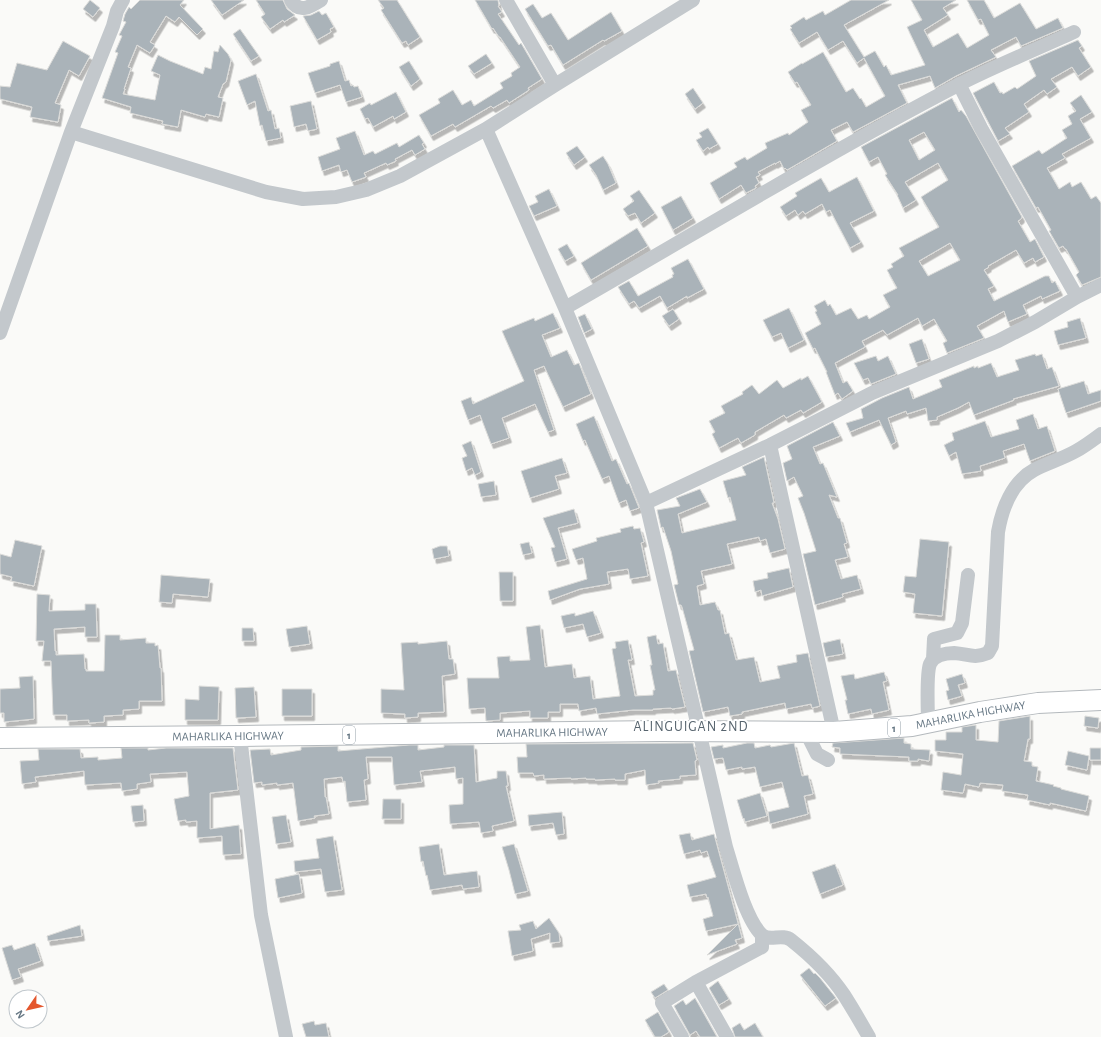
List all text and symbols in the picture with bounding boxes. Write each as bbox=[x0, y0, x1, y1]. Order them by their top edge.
street label: MAHARLIKA HIGHWAY bbox=[915, 699, 1027, 731]
road number: 1 bbox=[888, 719, 900, 737]
district label: ALINGUIGAN 2ND bbox=[633, 720, 749, 734]
road number: 1 bbox=[343, 726, 355, 744]
street label: MAHARLIKA HIGHWAY bbox=[496, 726, 608, 739]
street label: MAHARLIKA HIGHWAY bbox=[172, 729, 284, 743]
north arrow bbox=[8, 989, 48, 1029]
text: N bbox=[13, 1008, 27, 1021]

